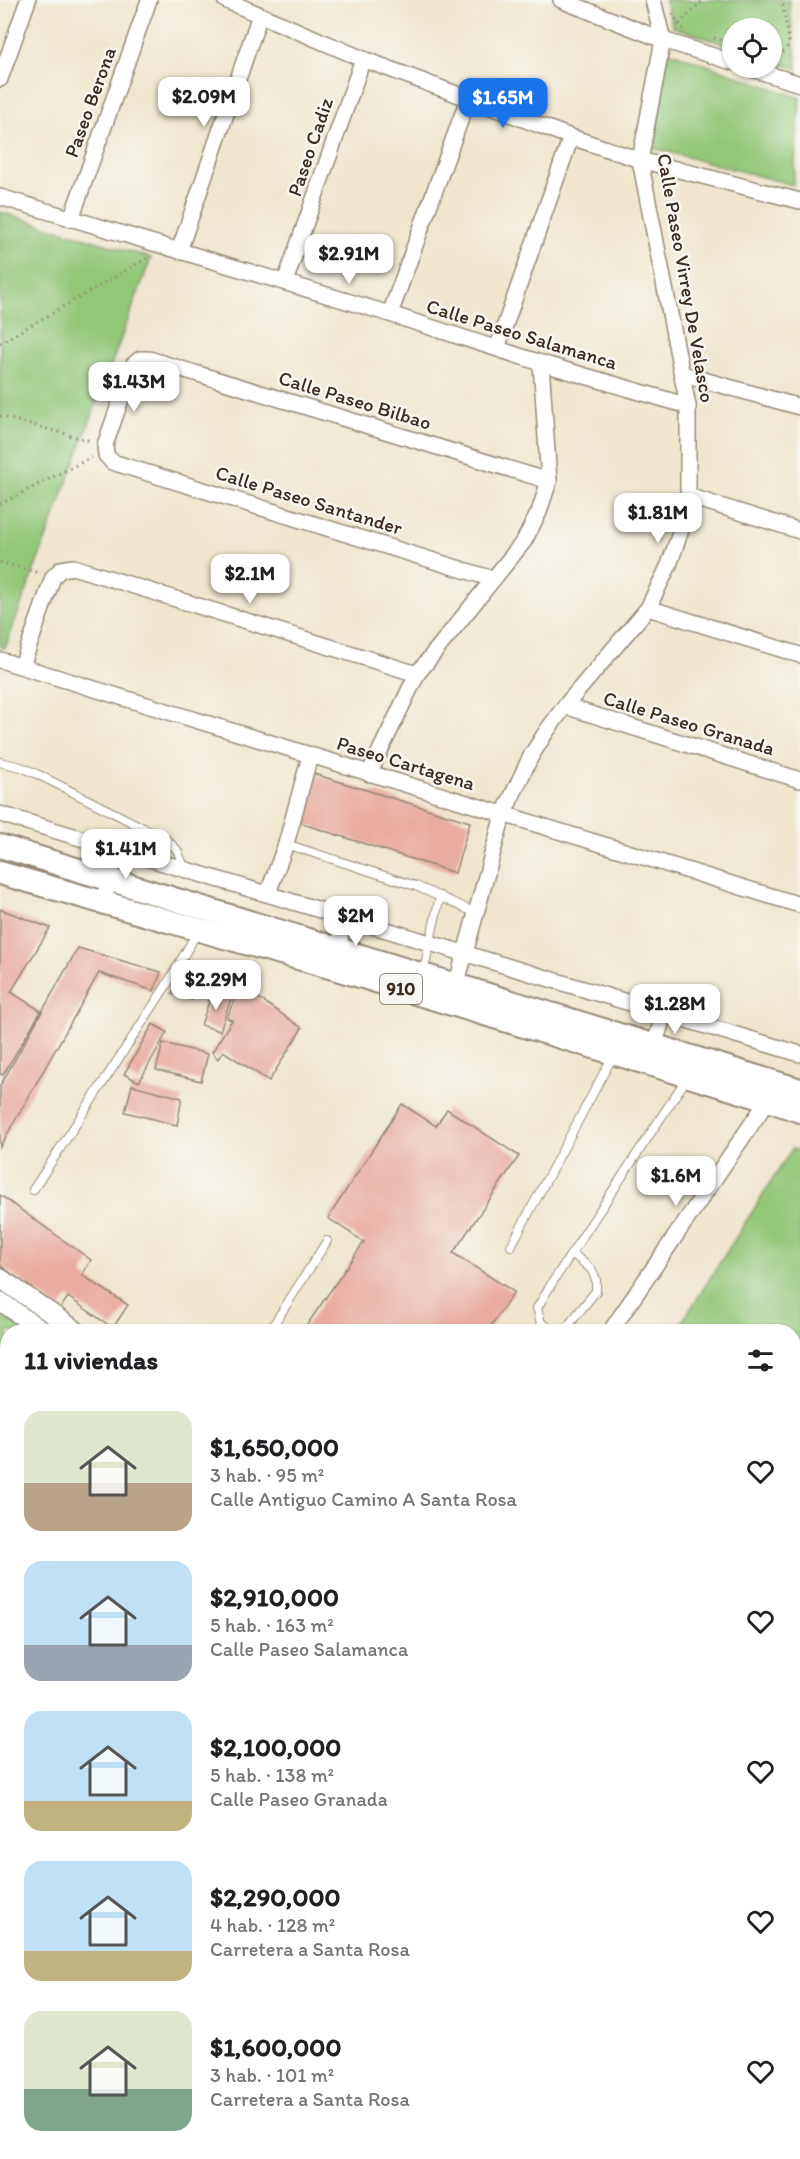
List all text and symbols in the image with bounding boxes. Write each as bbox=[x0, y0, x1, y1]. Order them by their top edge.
map controls bbox=[722, 18, 782, 78]
button: locate bbox=[722, 18, 782, 78]
street label: Paseo Berona bbox=[59, 43, 121, 161]
pin: $2.09M bbox=[155, 77, 253, 128]
pin: $1.65M bbox=[454, 78, 552, 129]
text: $2.09M bbox=[172, 84, 236, 108]
text: $1.65M bbox=[472, 85, 534, 109]
street label: Paseo Cadiz bbox=[282, 94, 338, 199]
street label: Calle Paseo Virrey De Velasco bbox=[652, 152, 720, 404]
pin: $2.91M bbox=[300, 234, 398, 285]
text: $2.91M bbox=[318, 241, 380, 265]
street label: Calle Paseo Salamanca bbox=[424, 294, 621, 375]
pin: $1.43M bbox=[85, 362, 183, 413]
street label: Calle Paseo Bilbao bbox=[276, 365, 434, 435]
text: $1.43M bbox=[103, 369, 165, 393]
street label: Calle Paseo Santander bbox=[213, 460, 406, 540]
pin: $1.81M bbox=[609, 493, 707, 544]
text: $1.81M bbox=[628, 500, 688, 524]
pin: $2.1M bbox=[208, 554, 292, 605]
text: $2.1M bbox=[225, 561, 275, 585]
street label: Calle Paseo Granada bbox=[601, 686, 778, 760]
street label: Paseo Cartagena bbox=[334, 731, 479, 796]
pin: $1.41M bbox=[77, 829, 175, 880]
text: $1.41M bbox=[95, 836, 157, 860]
pin: $2M bbox=[327, 896, 385, 947]
text: $2M bbox=[338, 903, 374, 927]
pin: $2.29M bbox=[167, 960, 265, 1011]
text: $2.29M bbox=[185, 967, 247, 991]
road number: 910 bbox=[380, 974, 422, 1004]
pin: $1.28M bbox=[626, 984, 724, 1035]
text: $1.28M bbox=[644, 991, 706, 1015]
pin: $1.6M bbox=[634, 1156, 718, 1207]
text: $1.6M bbox=[651, 1163, 701, 1187]
text: 11 viviendas bbox=[24, 1344, 158, 1376]
icon: filters bbox=[744, 1344, 777, 1377]
text: $1,650,000 bbox=[210, 1431, 339, 1463]
icon: home bbox=[72, 1435, 144, 1507]
icon: heart bbox=[744, 1455, 777, 1488]
text: 3 hab. · 95 m² bbox=[210, 1463, 324, 1487]
text: Calle Antiguo Camino A Santa Rosa bbox=[210, 1487, 517, 1511]
text: $2,910,000 bbox=[210, 1581, 339, 1613]
icon: home bbox=[72, 1585, 144, 1657]
icon: heart bbox=[744, 1605, 777, 1638]
text: 5 hab. · 163 m² bbox=[210, 1613, 334, 1637]
text: Calle Paseo Salamanca bbox=[210, 1637, 408, 1661]
text: $2,100,000 bbox=[210, 1731, 341, 1763]
icon: home bbox=[72, 1735, 144, 1807]
icon: heart bbox=[744, 1755, 777, 1788]
text: 5 hab. · 138 m² bbox=[210, 1763, 334, 1787]
text: Calle Paseo Granada bbox=[210, 1787, 388, 1811]
text: $2,290,000 bbox=[210, 1881, 341, 1913]
icon: home bbox=[72, 1885, 144, 1957]
icon: heart bbox=[744, 1905, 777, 1938]
text: 4 hab. · 128 m² bbox=[210, 1913, 335, 1937]
text: Carretera a Santa Rosa bbox=[210, 1937, 410, 1961]
text: $1,600,000 bbox=[210, 2031, 341, 2063]
icon: home bbox=[72, 2035, 144, 2107]
icon: heart bbox=[744, 2055, 777, 2088]
text: 3 hab. · 101 m² bbox=[210, 2063, 334, 2087]
text: Carretera a Santa Rosa bbox=[210, 2087, 410, 2111]

